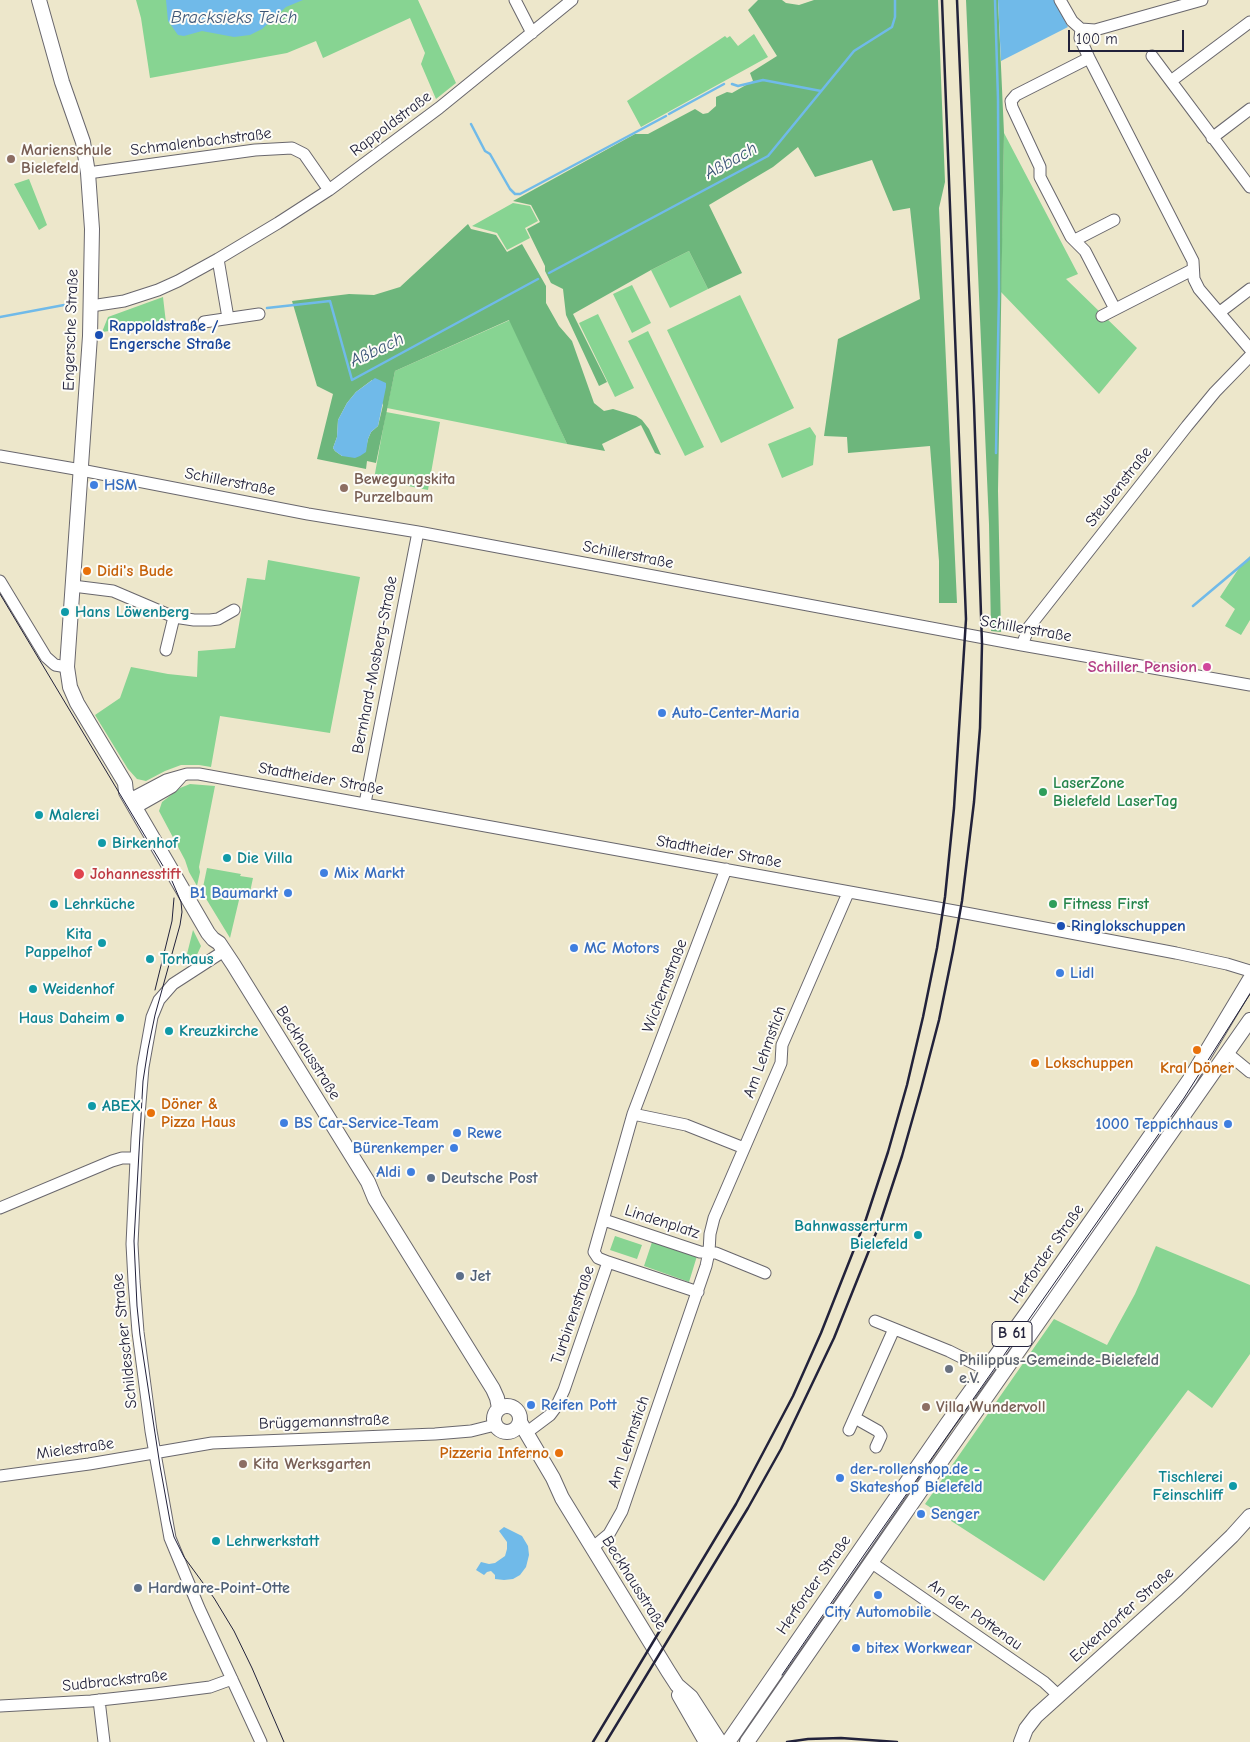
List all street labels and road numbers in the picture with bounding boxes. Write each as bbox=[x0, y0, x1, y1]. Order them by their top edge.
street label: Rappoldstraße bbox=[346, 87, 436, 161]
street label: Schmalenbachstraße bbox=[129, 124, 273, 160]
street label: Engersche Straße bbox=[59, 269, 83, 391]
street label: Steubenstraße bbox=[1082, 443, 1156, 531]
street label: Schillerstraße bbox=[183, 464, 277, 500]
street label: Schillerstraße bbox=[581, 537, 675, 573]
street label: Bernhard-Mosberg-Straße bbox=[348, 574, 402, 756]
street label: Schillerstraße bbox=[979, 612, 1073, 646]
street label: Stadtheider Straße bbox=[257, 759, 385, 799]
street label: Stadtheider Straße bbox=[655, 832, 783, 872]
street label: Wichernstraße bbox=[638, 936, 692, 1036]
street label: Beckhausstraße bbox=[272, 1003, 344, 1103]
street label: Am Lehmstich bbox=[739, 1003, 791, 1101]
street label: Lindenplatz bbox=[622, 1201, 702, 1243]
street label: Herforder Straße bbox=[1006, 1201, 1088, 1307]
street label: Turbinenstraße bbox=[547, 1263, 599, 1367]
street label: Schildescher Straße bbox=[108, 1273, 142, 1409]
road number: B 61 bbox=[992, 1322, 1032, 1346]
street label: Am Lehmstich bbox=[604, 1393, 654, 1491]
street label: Brüggemannstraße bbox=[258, 1410, 390, 1434]
street label: Mielestraße bbox=[35, 1434, 115, 1464]
street label: Herforder Straße bbox=[773, 1532, 855, 1638]
street label: Beckhausstraße bbox=[598, 1533, 670, 1633]
street label: Eckendorfer Straße bbox=[1066, 1563, 1178, 1667]
street label: An der Pottenau bbox=[924, 1576, 1026, 1654]
street label: Sudbrackstraße bbox=[61, 1666, 169, 1696]

